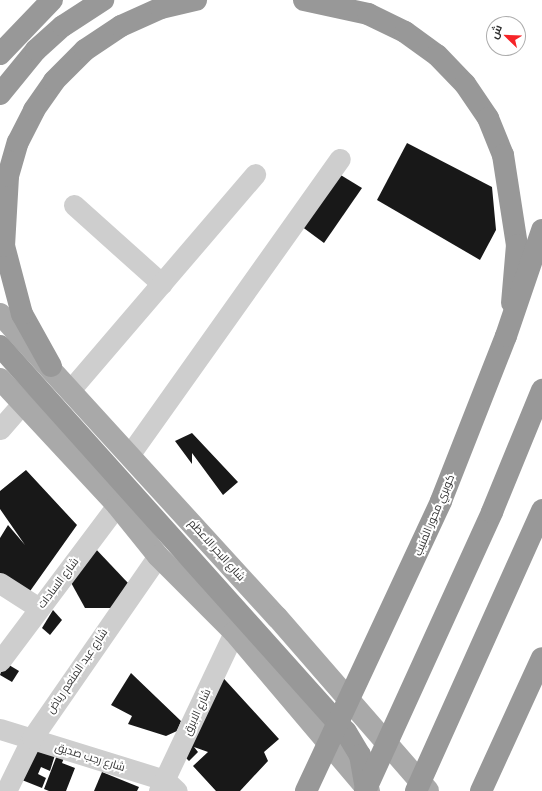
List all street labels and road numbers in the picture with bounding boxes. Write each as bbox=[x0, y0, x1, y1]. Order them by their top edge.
street label: كوبري محور المنيب bbox=[411, 472, 457, 558]
street label: شارع البحر الاعظم bbox=[186, 517, 248, 583]
street label: شارع السادات bbox=[35, 555, 81, 611]
street label: شارع عبد المنعم رياض bbox=[44, 626, 110, 716]
street label: شارع الابرق bbox=[180, 687, 214, 737]
street label: شارع رجب صديق bbox=[53, 740, 127, 774]

